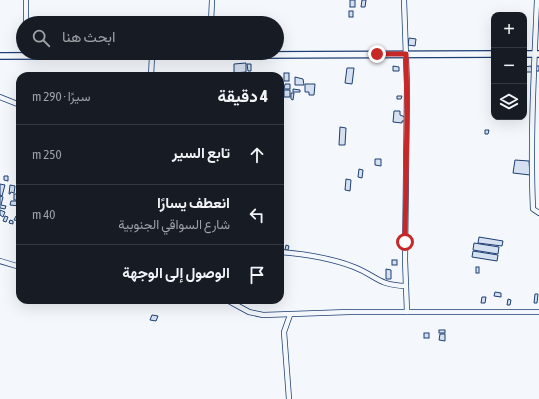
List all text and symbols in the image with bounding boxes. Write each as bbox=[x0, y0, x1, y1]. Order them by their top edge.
map controls bbox=[491, 12, 527, 120]
button: + bbox=[491, 12, 527, 48]
search box bbox=[16, 16, 284, 60]
icon: search bbox=[30, 27, 52, 49]
text: ابحث هنا bbox=[62, 28, 116, 45]
route end bbox=[368, 45, 386, 63]
button: − bbox=[491, 48, 527, 84]
button: layers bbox=[491, 84, 527, 120]
text: 4 دقيقة bbox=[218, 86, 268, 106]
text: سيرًا · 290 m bbox=[32, 89, 90, 104]
text: تابع السير bbox=[172, 144, 230, 161]
icon: ahead bbox=[246, 144, 268, 166]
text: 250 m bbox=[32, 147, 62, 162]
text: انعطف يسارًا bbox=[157, 194, 230, 211]
icon: left bbox=[246, 204, 268, 226]
text: 40 m bbox=[32, 207, 55, 222]
text: شارع السواقي الجنوبية bbox=[118, 217, 230, 232]
route start bbox=[396, 233, 414, 251]
text: الوصول إلى الوجهة bbox=[122, 264, 230, 281]
icon: arrive bbox=[246, 264, 268, 286]

